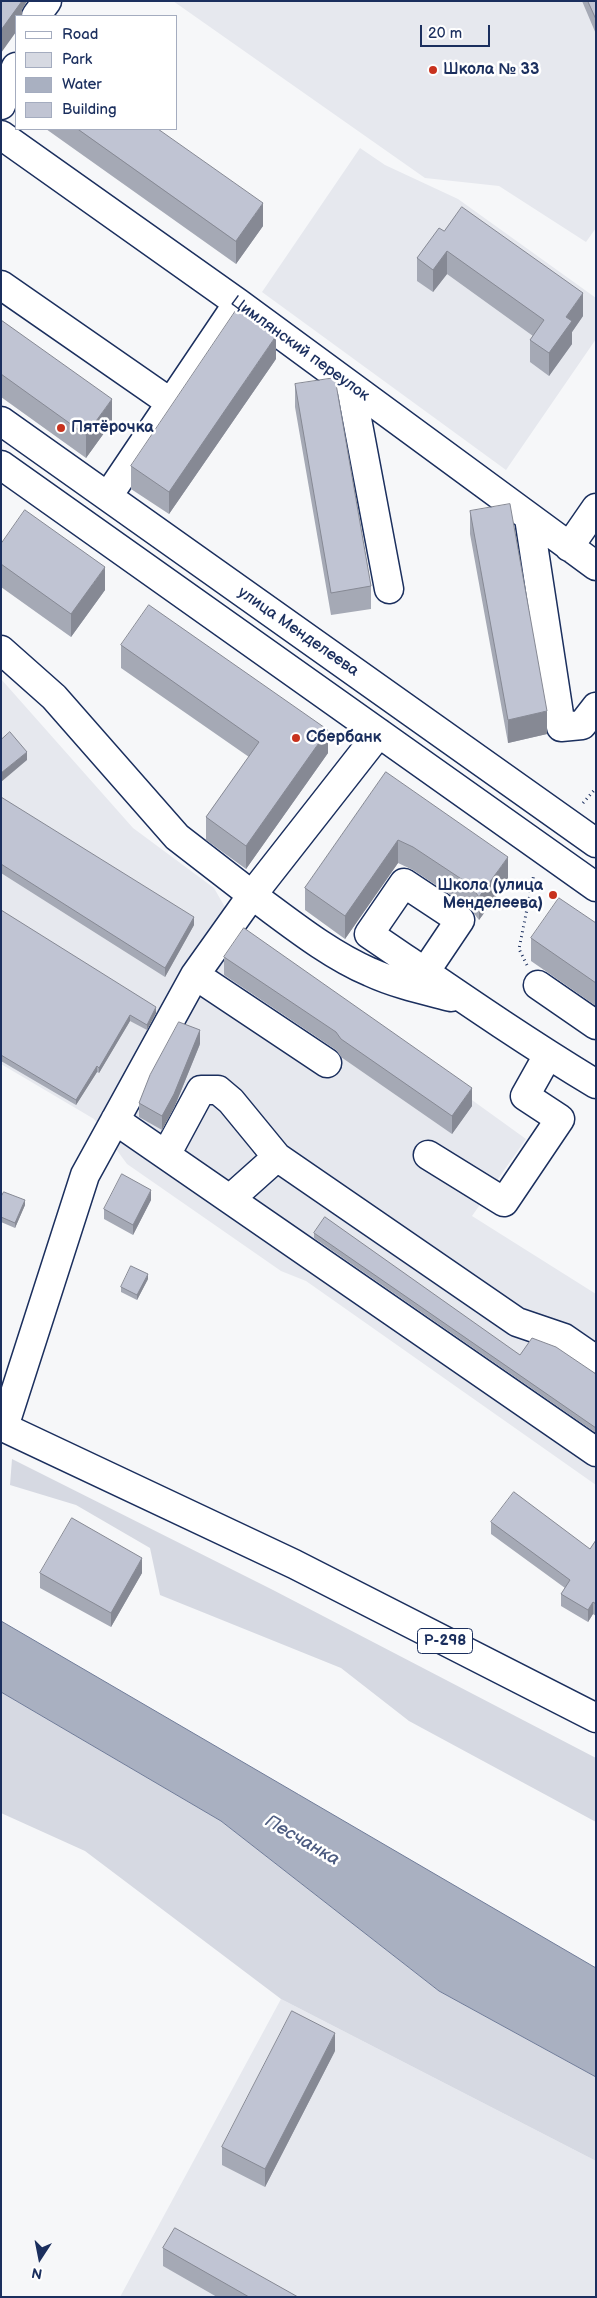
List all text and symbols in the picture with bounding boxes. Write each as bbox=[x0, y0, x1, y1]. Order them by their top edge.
legend bbox=[15, 15, 178, 130]
scale bar bbox=[422, 15, 492, 47]
text: 20 m bbox=[428, 24, 462, 43]
text: Road bbox=[62, 25, 98, 44]
text: Park bbox=[62, 50, 92, 69]
place label: Школа № 33 bbox=[443, 60, 539, 80]
marker: Школа № 33 bbox=[427, 64, 439, 76]
text: Water bbox=[62, 75, 102, 94]
text: Building bbox=[62, 100, 117, 119]
street label: Цимлянский переулок bbox=[227, 292, 373, 406]
place label: Пятёрочка bbox=[71, 418, 153, 438]
marker: Пятёрочка bbox=[55, 422, 67, 434]
street label: улица Менделеева bbox=[234, 583, 362, 681]
place label: Сбербанк bbox=[306, 728, 381, 748]
marker: Сбербанк bbox=[290, 732, 302, 744]
place label: Школа (улица Менделеева) bbox=[437, 876, 543, 914]
marker: Школа (улица Менделеева) bbox=[547, 889, 559, 901]
road number: Р-298 bbox=[418, 1628, 472, 1654]
water label: Песчанка bbox=[261, 1811, 343, 1871]
north arrow bbox=[15, 2233, 65, 2283]
text: N bbox=[30, 2264, 44, 2283]

